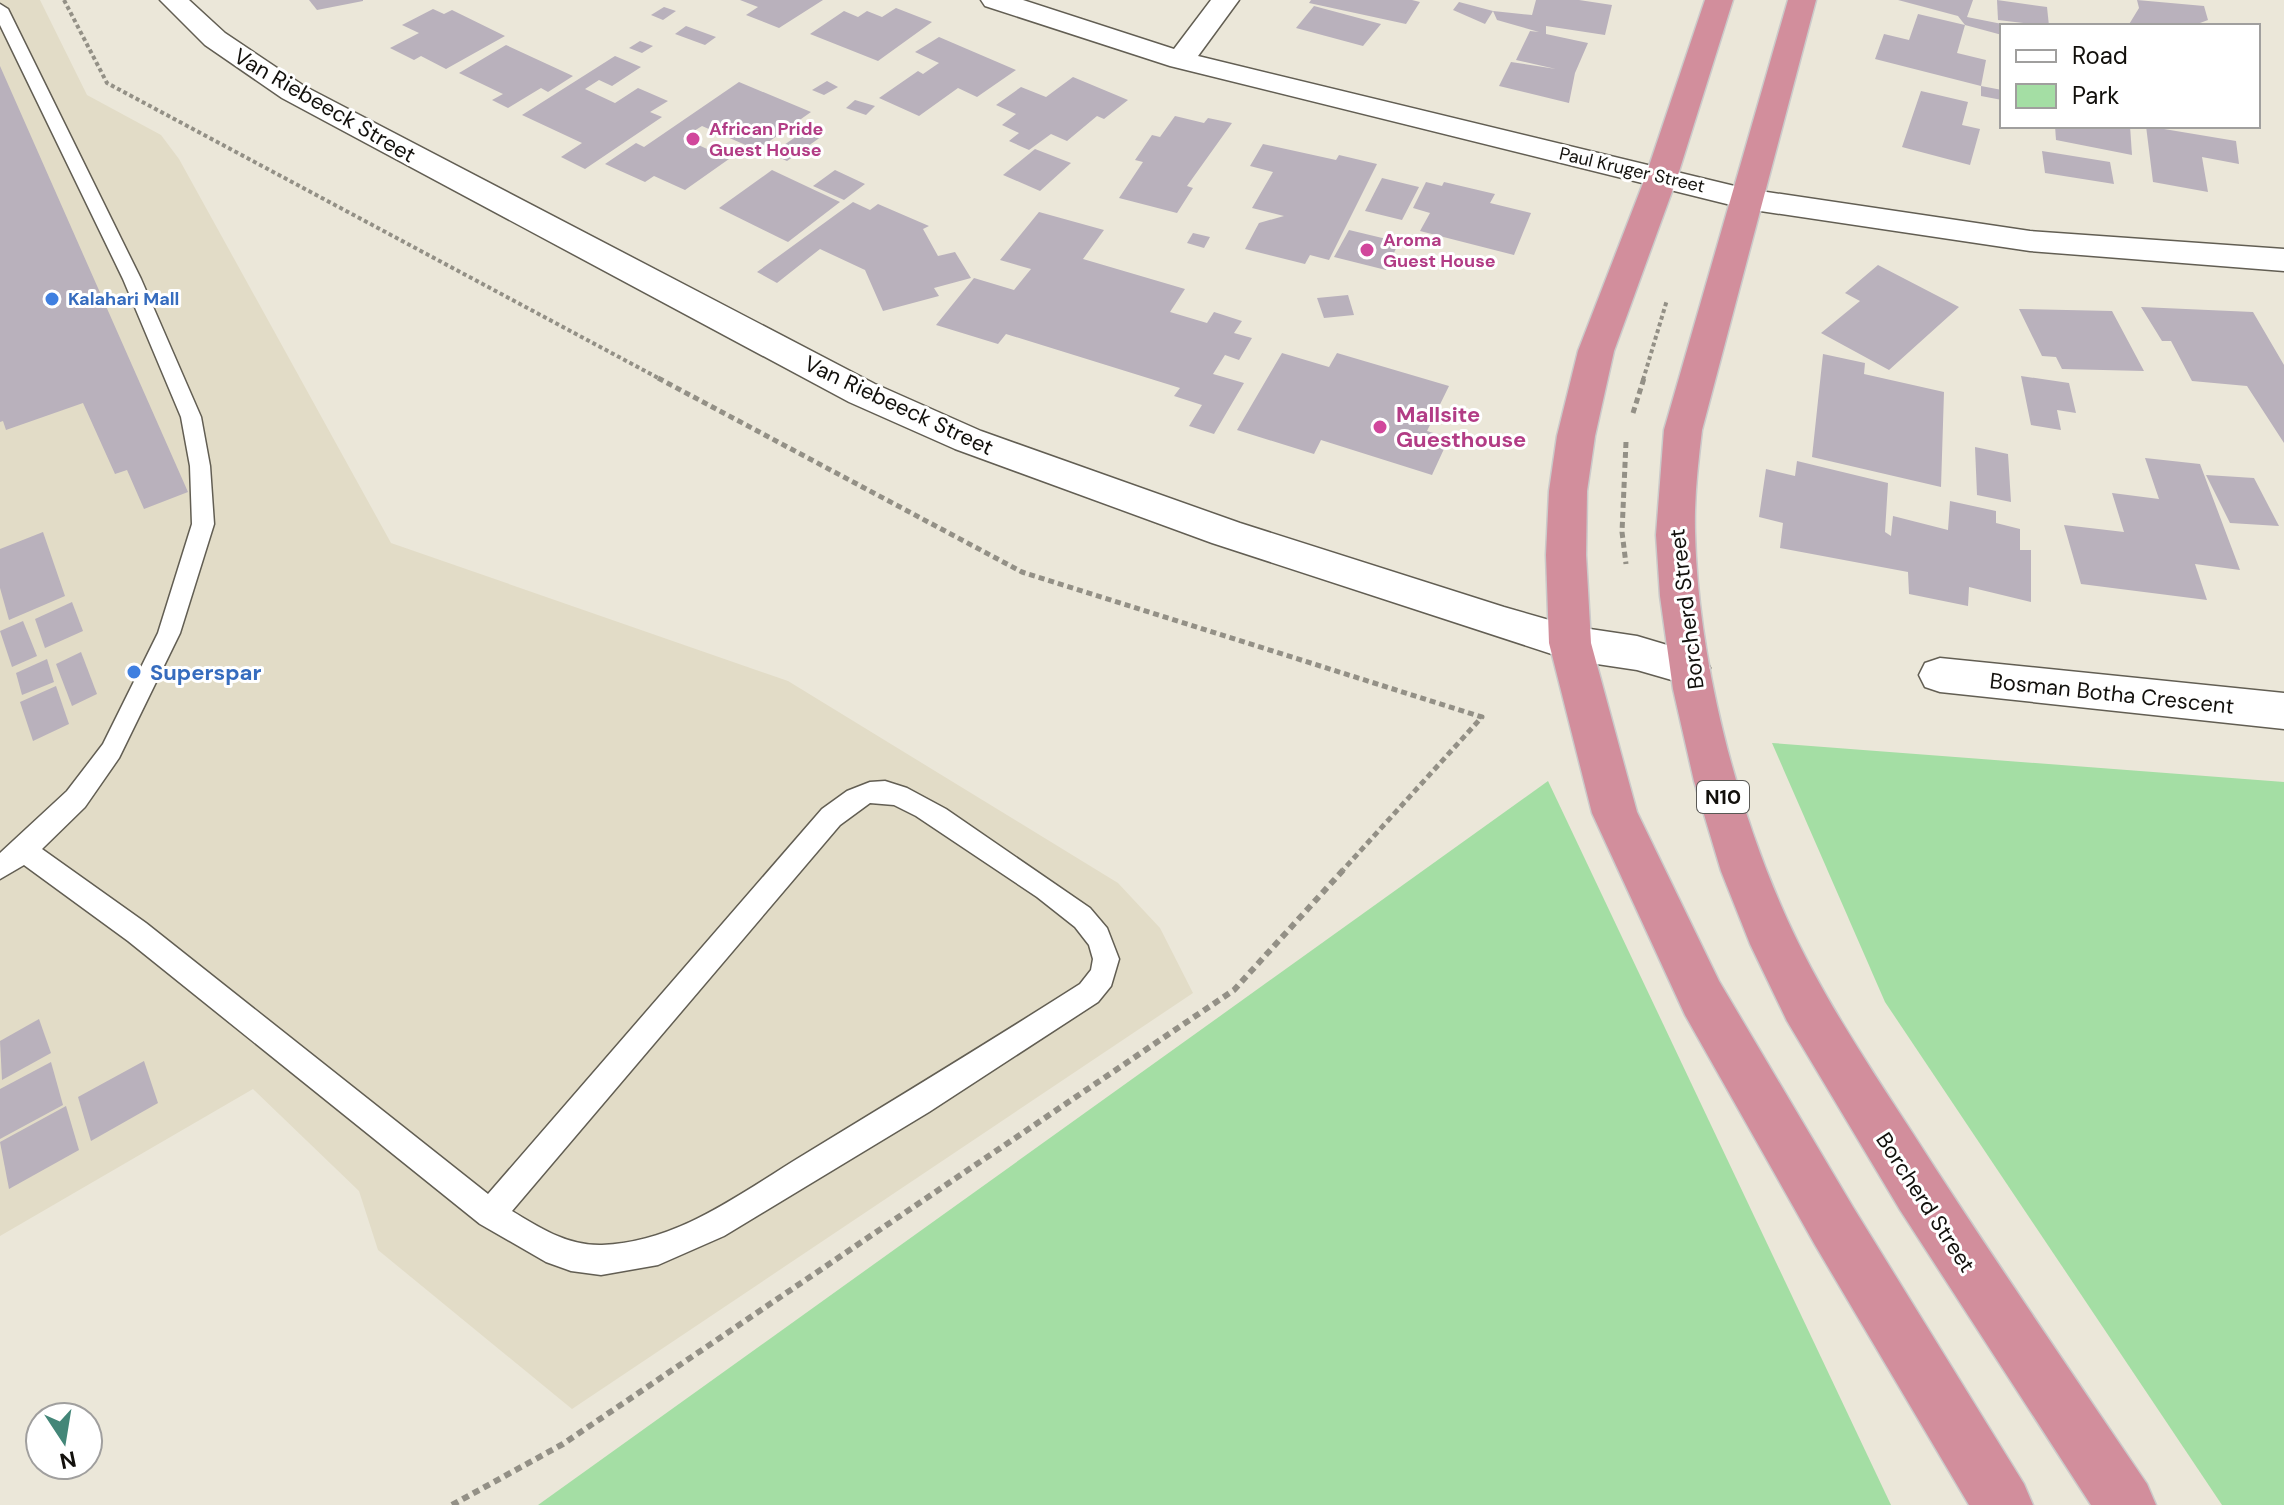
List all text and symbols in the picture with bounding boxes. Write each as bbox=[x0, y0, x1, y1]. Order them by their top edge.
legend bbox=[2000, 24, 2260, 128]
text: Road bbox=[2072, 40, 2128, 71]
street label: Van Riebeeck Street bbox=[229, 42, 421, 169]
text: Park bbox=[2072, 80, 2119, 111]
place label: African Pride Guest House bbox=[709, 117, 824, 162]
marker: African Pride Guest House bbox=[684, 130, 702, 148]
street label: Paul Kruger Street bbox=[1557, 142, 1707, 198]
place label: Aroma Guest House bbox=[1383, 228, 1496, 273]
marker: Aroma Guest House bbox=[1358, 241, 1376, 259]
place label: Kalahari Mall bbox=[68, 287, 179, 311]
marker: Kalahari Mall bbox=[43, 290, 61, 308]
street label: Van Riebeeck Street bbox=[800, 349, 998, 462]
place label: Mallsite Guesthouse bbox=[1396, 400, 1526, 454]
marker: Mallsite Guesthouse bbox=[1371, 418, 1389, 436]
street label: Borcherd Street bbox=[1662, 527, 1711, 691]
place label: Superspar bbox=[150, 658, 262, 687]
marker: Superspar bbox=[125, 663, 143, 681]
street label: Bosman Botha Crescent bbox=[1988, 666, 2236, 721]
road number: N10 bbox=[1697, 781, 1749, 813]
street label: Borcherd Street bbox=[1869, 1127, 1982, 1278]
north arrow bbox=[24, 1401, 104, 1481]
text: N bbox=[57, 1444, 79, 1476]

